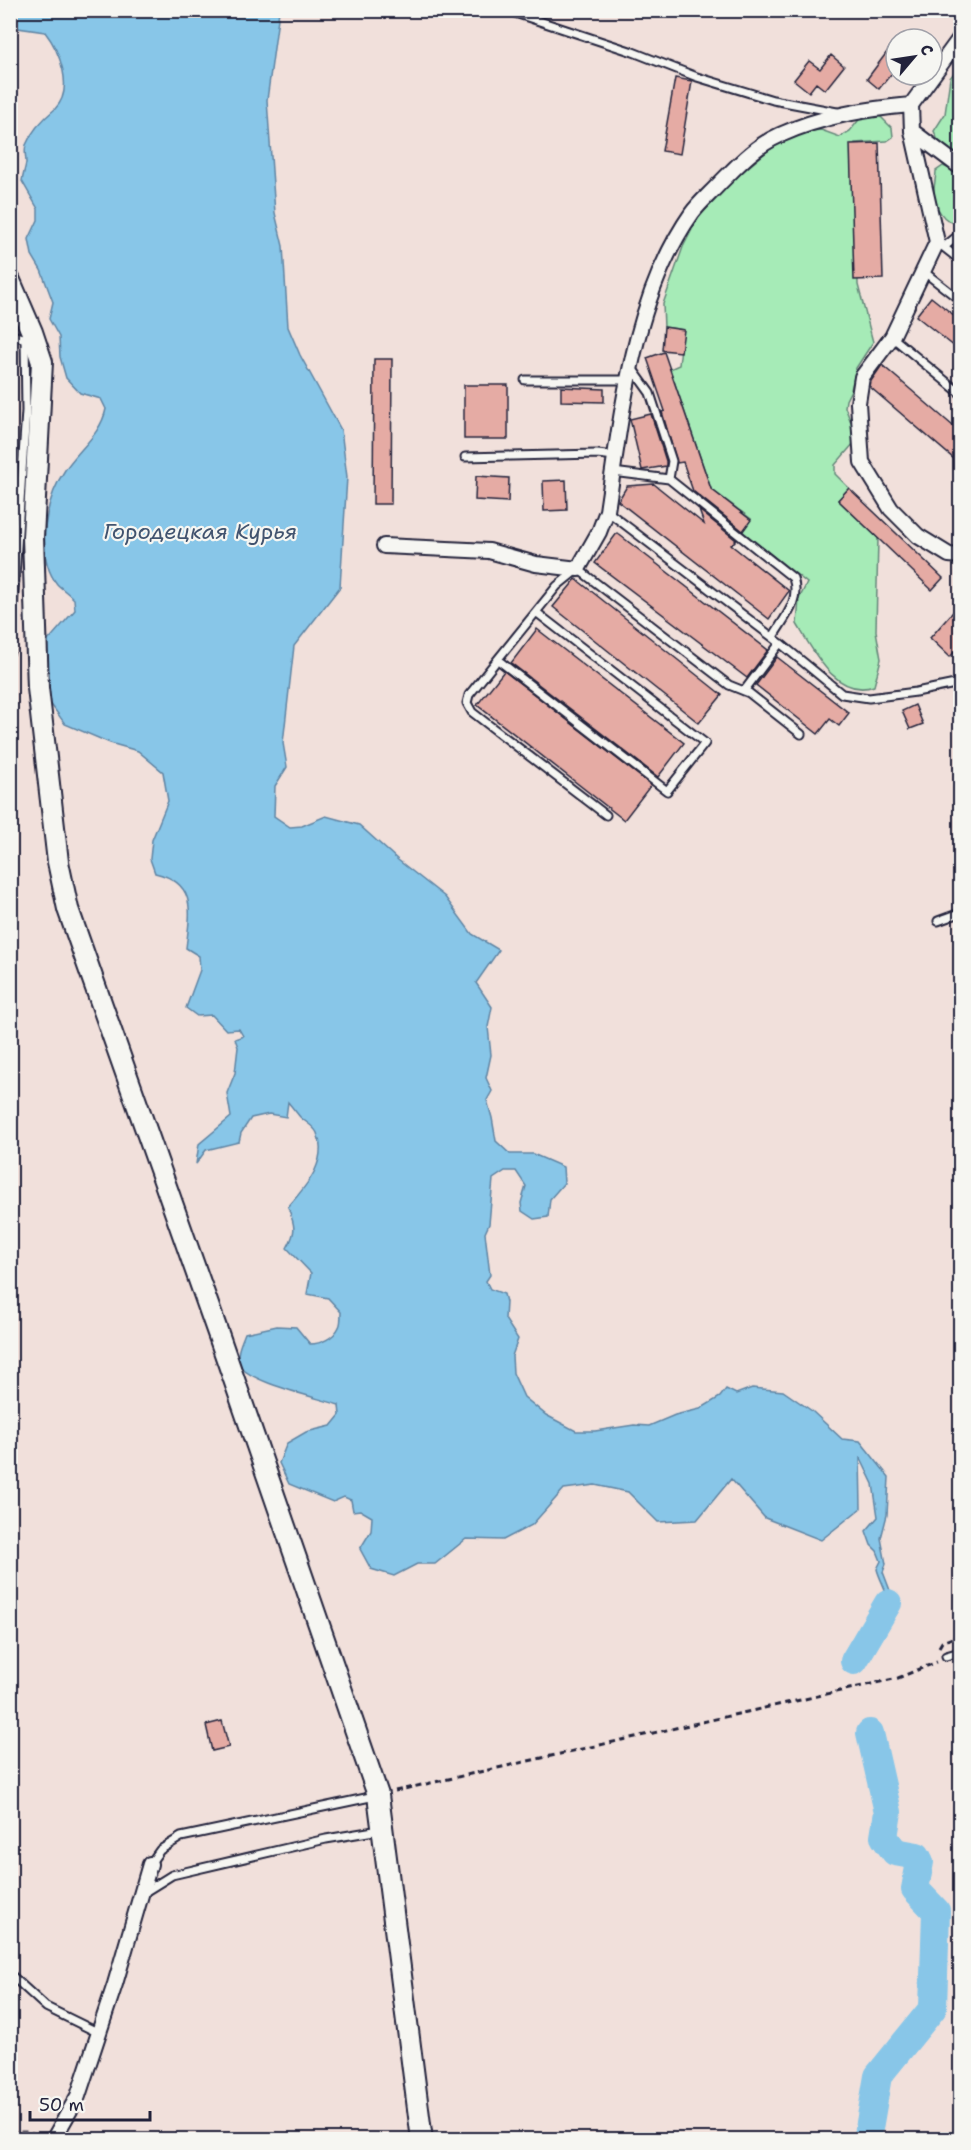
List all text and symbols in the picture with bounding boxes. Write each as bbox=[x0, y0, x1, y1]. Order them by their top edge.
north arrow bbox=[884, 27, 944, 87]
text: С bbox=[915, 41, 938, 60]
water label: Городецкая Курья bbox=[103, 517, 297, 546]
scale bar bbox=[30, 2084, 150, 2122]
text: 50 m bbox=[39, 2093, 84, 2117]

